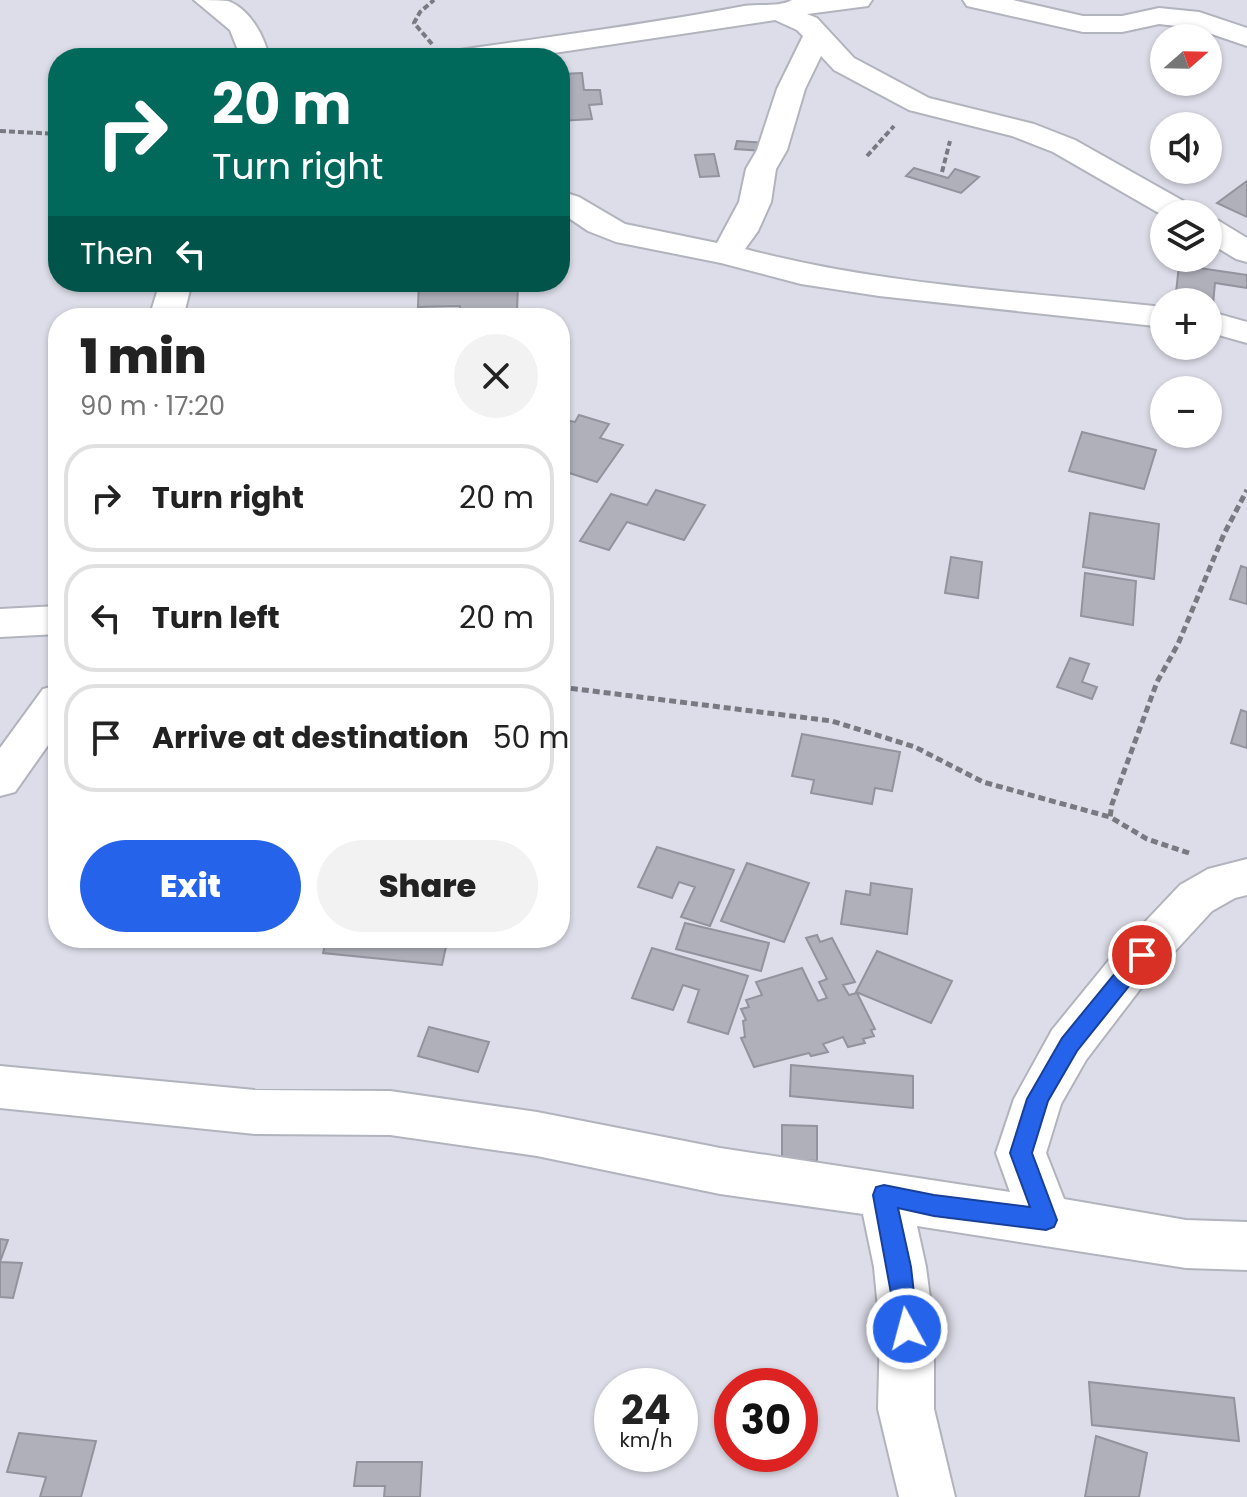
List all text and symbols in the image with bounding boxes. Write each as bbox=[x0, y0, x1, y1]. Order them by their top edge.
north arrow bbox=[1150, 24, 1222, 96]
map controls bbox=[1150, 24, 1222, 448]
text: 20 m bbox=[212, 65, 352, 144]
icon: right bbox=[80, 80, 184, 184]
button: sound bbox=[1150, 112, 1222, 184]
text: Turn right bbox=[212, 141, 383, 192]
button: layers bbox=[1150, 200, 1222, 272]
text: Then bbox=[80, 232, 153, 275]
icon: left bbox=[169, 232, 213, 276]
button: + bbox=[1150, 288, 1222, 360]
text: 1 min bbox=[80, 323, 207, 390]
button: close bbox=[454, 334, 538, 418]
button: − bbox=[1150, 376, 1222, 448]
text: 90 m · 17:20 bbox=[80, 388, 225, 424]
icon: right bbox=[84, 476, 128, 520]
text: Turn right bbox=[152, 476, 304, 519]
text: 20 m bbox=[459, 476, 534, 519]
icon: left bbox=[84, 596, 128, 640]
text: Turn left bbox=[152, 596, 280, 639]
text: 20 m bbox=[459, 596, 534, 639]
icon: arrive bbox=[84, 716, 128, 760]
text: Arrive at destination bbox=[152, 716, 469, 759]
text: 50 m bbox=[493, 716, 569, 759]
button: Exit bbox=[80, 840, 301, 932]
button: Share bbox=[317, 840, 538, 932]
pin bbox=[1108, 921, 1176, 989]
icon: arrive bbox=[1120, 933, 1164, 977]
position arrow bbox=[865, 1287, 949, 1371]
speed limit sign: 30 bbox=[714, 1368, 818, 1472]
text: 24 bbox=[621, 1382, 671, 1438]
text: km/h bbox=[619, 1426, 673, 1454]

